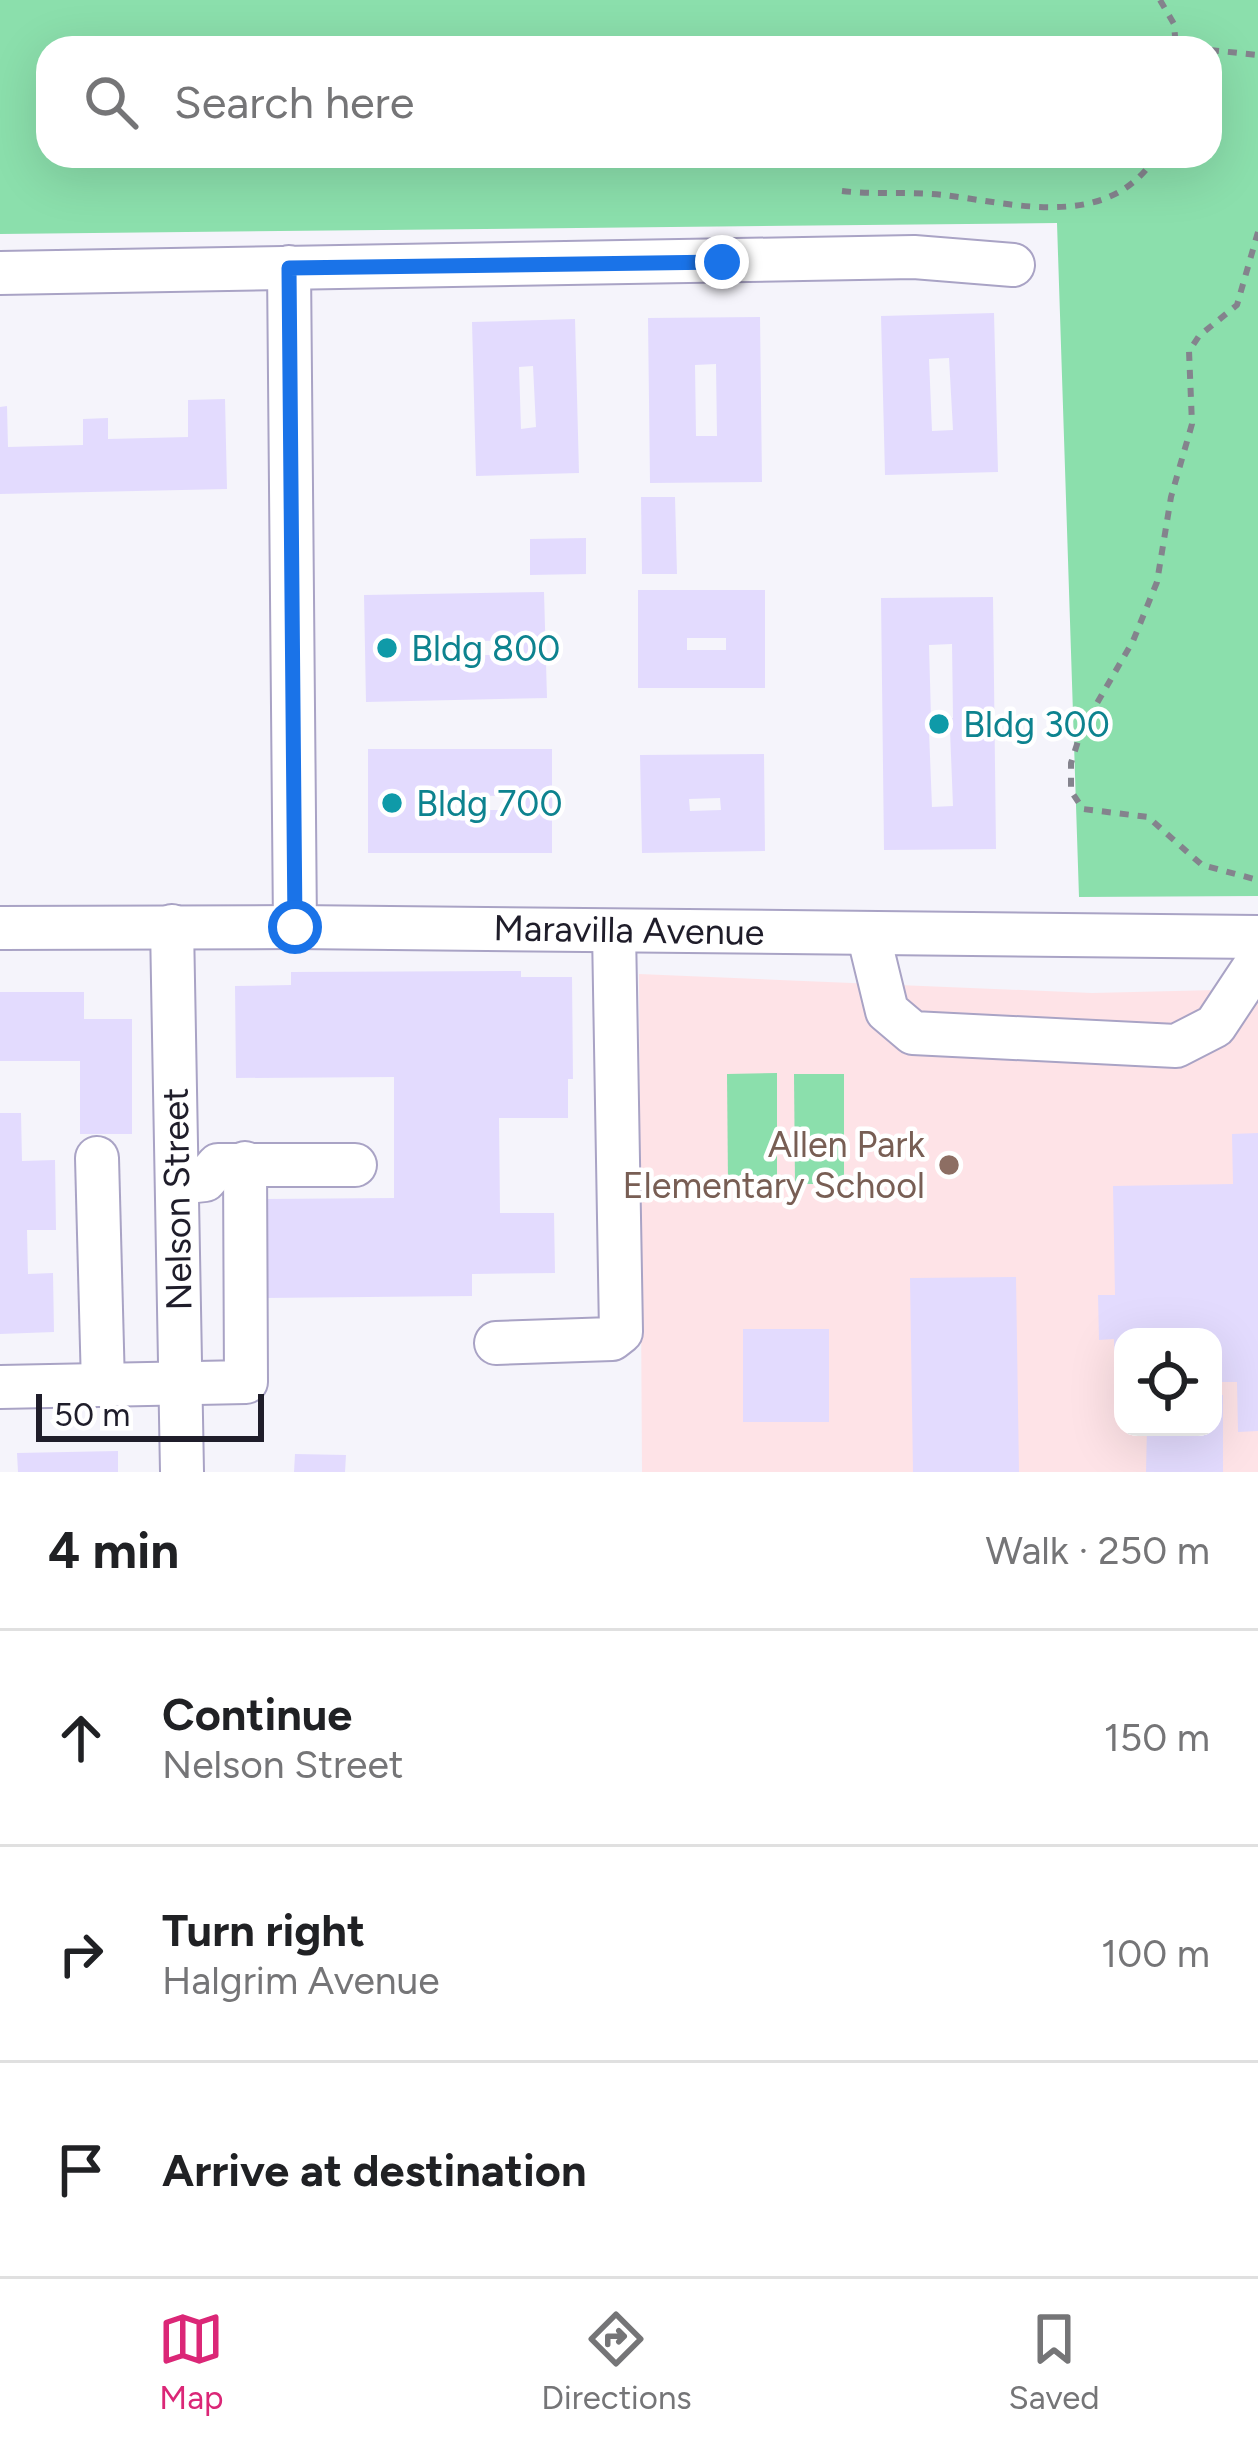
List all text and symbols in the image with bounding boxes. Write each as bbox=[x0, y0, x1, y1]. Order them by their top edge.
search box bbox=[36, 36, 1222, 168]
icon: search bbox=[78, 69, 144, 135]
text: Search here bbox=[174, 75, 414, 129]
route end bbox=[695, 235, 749, 289]
place label: Bldg 800 bbox=[411, 627, 560, 670]
marker: Bldg 800 bbox=[374, 635, 400, 661]
place label: Bldg 300 bbox=[963, 703, 1110, 746]
marker: Bldg 300 bbox=[926, 711, 952, 737]
place label: Bldg 700 bbox=[416, 782, 563, 825]
marker: Bldg 700 bbox=[379, 790, 405, 816]
route start bbox=[268, 900, 322, 954]
street label: Maravilla Avenue bbox=[493, 906, 765, 954]
street label: Nelson Street bbox=[154, 1087, 200, 1311]
place label: Allen Park Elementary School bbox=[623, 1123, 926, 1207]
marker: Allen Park Elementary School bbox=[936, 1152, 962, 1178]
map controls bbox=[1114, 1328, 1222, 1436]
button: locate bbox=[1114, 1328, 1222, 1436]
scale bar bbox=[36, 1388, 264, 1441]
text: 50 m bbox=[54, 1395, 130, 1434]
text: 4 min bbox=[48, 1520, 179, 1581]
text: Walk · 250 m bbox=[986, 1527, 1210, 1574]
text: Continue bbox=[162, 1687, 352, 1741]
icon: ahead bbox=[48, 1705, 114, 1771]
text: 150 m bbox=[1104, 1714, 1210, 1761]
text: Nelson Street bbox=[162, 1741, 403, 1788]
text: Turn right bbox=[162, 1903, 365, 1957]
icon: right bbox=[48, 1921, 114, 1987]
text: 100 m bbox=[1101, 1930, 1210, 1977]
text: Halgrim Avenue bbox=[162, 1957, 440, 2004]
icon: arrive bbox=[48, 2137, 114, 2203]
text: Arrive at destination bbox=[162, 2143, 586, 2197]
tab: Map bbox=[158, 2306, 224, 2417]
tab: Directions bbox=[541, 2306, 692, 2417]
tab: Saved bbox=[1009, 2306, 1100, 2417]

